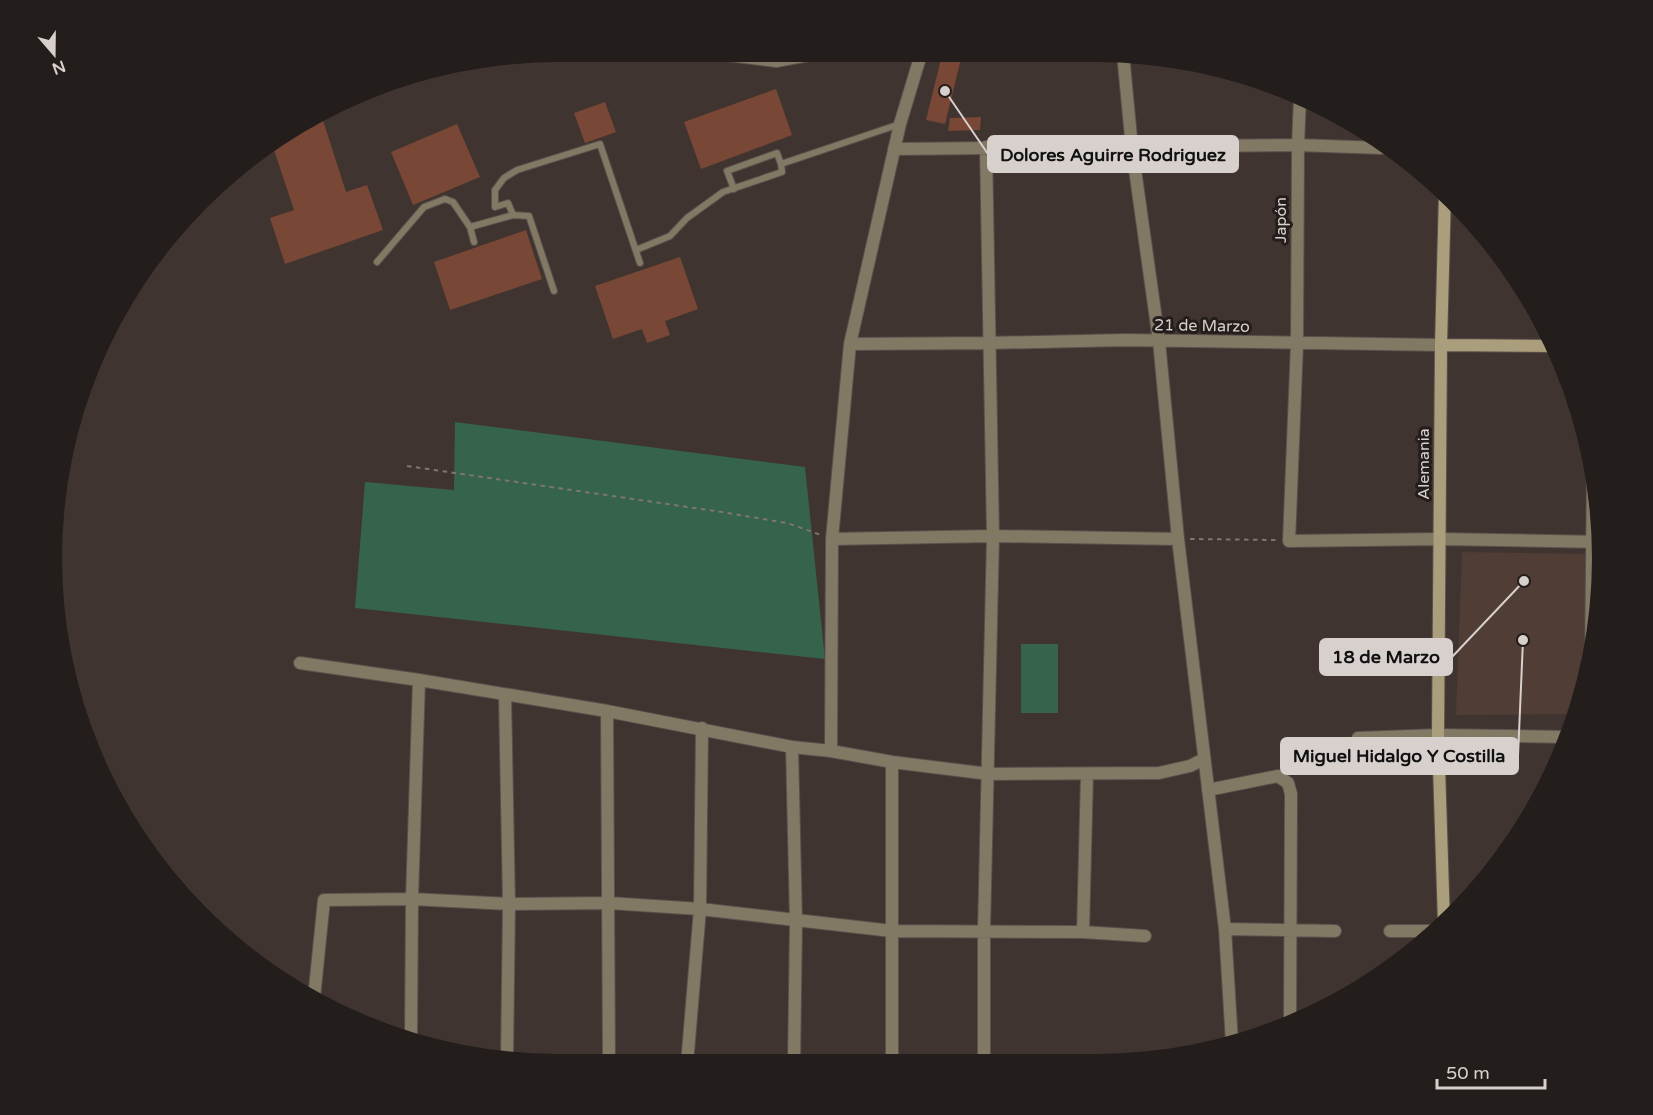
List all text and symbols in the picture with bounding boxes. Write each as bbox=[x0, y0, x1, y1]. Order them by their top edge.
north arrow bbox=[24, 24, 84, 84]
text: N bbox=[49, 56, 68, 79]
callout: Dolores Aguirre Rodriguez bbox=[988, 136, 1238, 172]
text: Dolores Aguirre Rodriguez bbox=[1000, 144, 1226, 166]
street label: Japón bbox=[1271, 197, 1291, 243]
street label: 21 de Marzo bbox=[1154, 315, 1250, 337]
street label: Alemania bbox=[1414, 428, 1434, 500]
callout: 18 de Marzo bbox=[1320, 639, 1452, 675]
text: 18 de Marzo bbox=[1332, 646, 1440, 668]
callout: Miguel Hidalgo Y Costilla bbox=[1281, 738, 1518, 774]
text: Miguel Hidalgo Y Costilla bbox=[1293, 745, 1505, 767]
scale bar bbox=[1437, 1052, 1545, 1090]
text: 50 m bbox=[1446, 1062, 1490, 1084]

